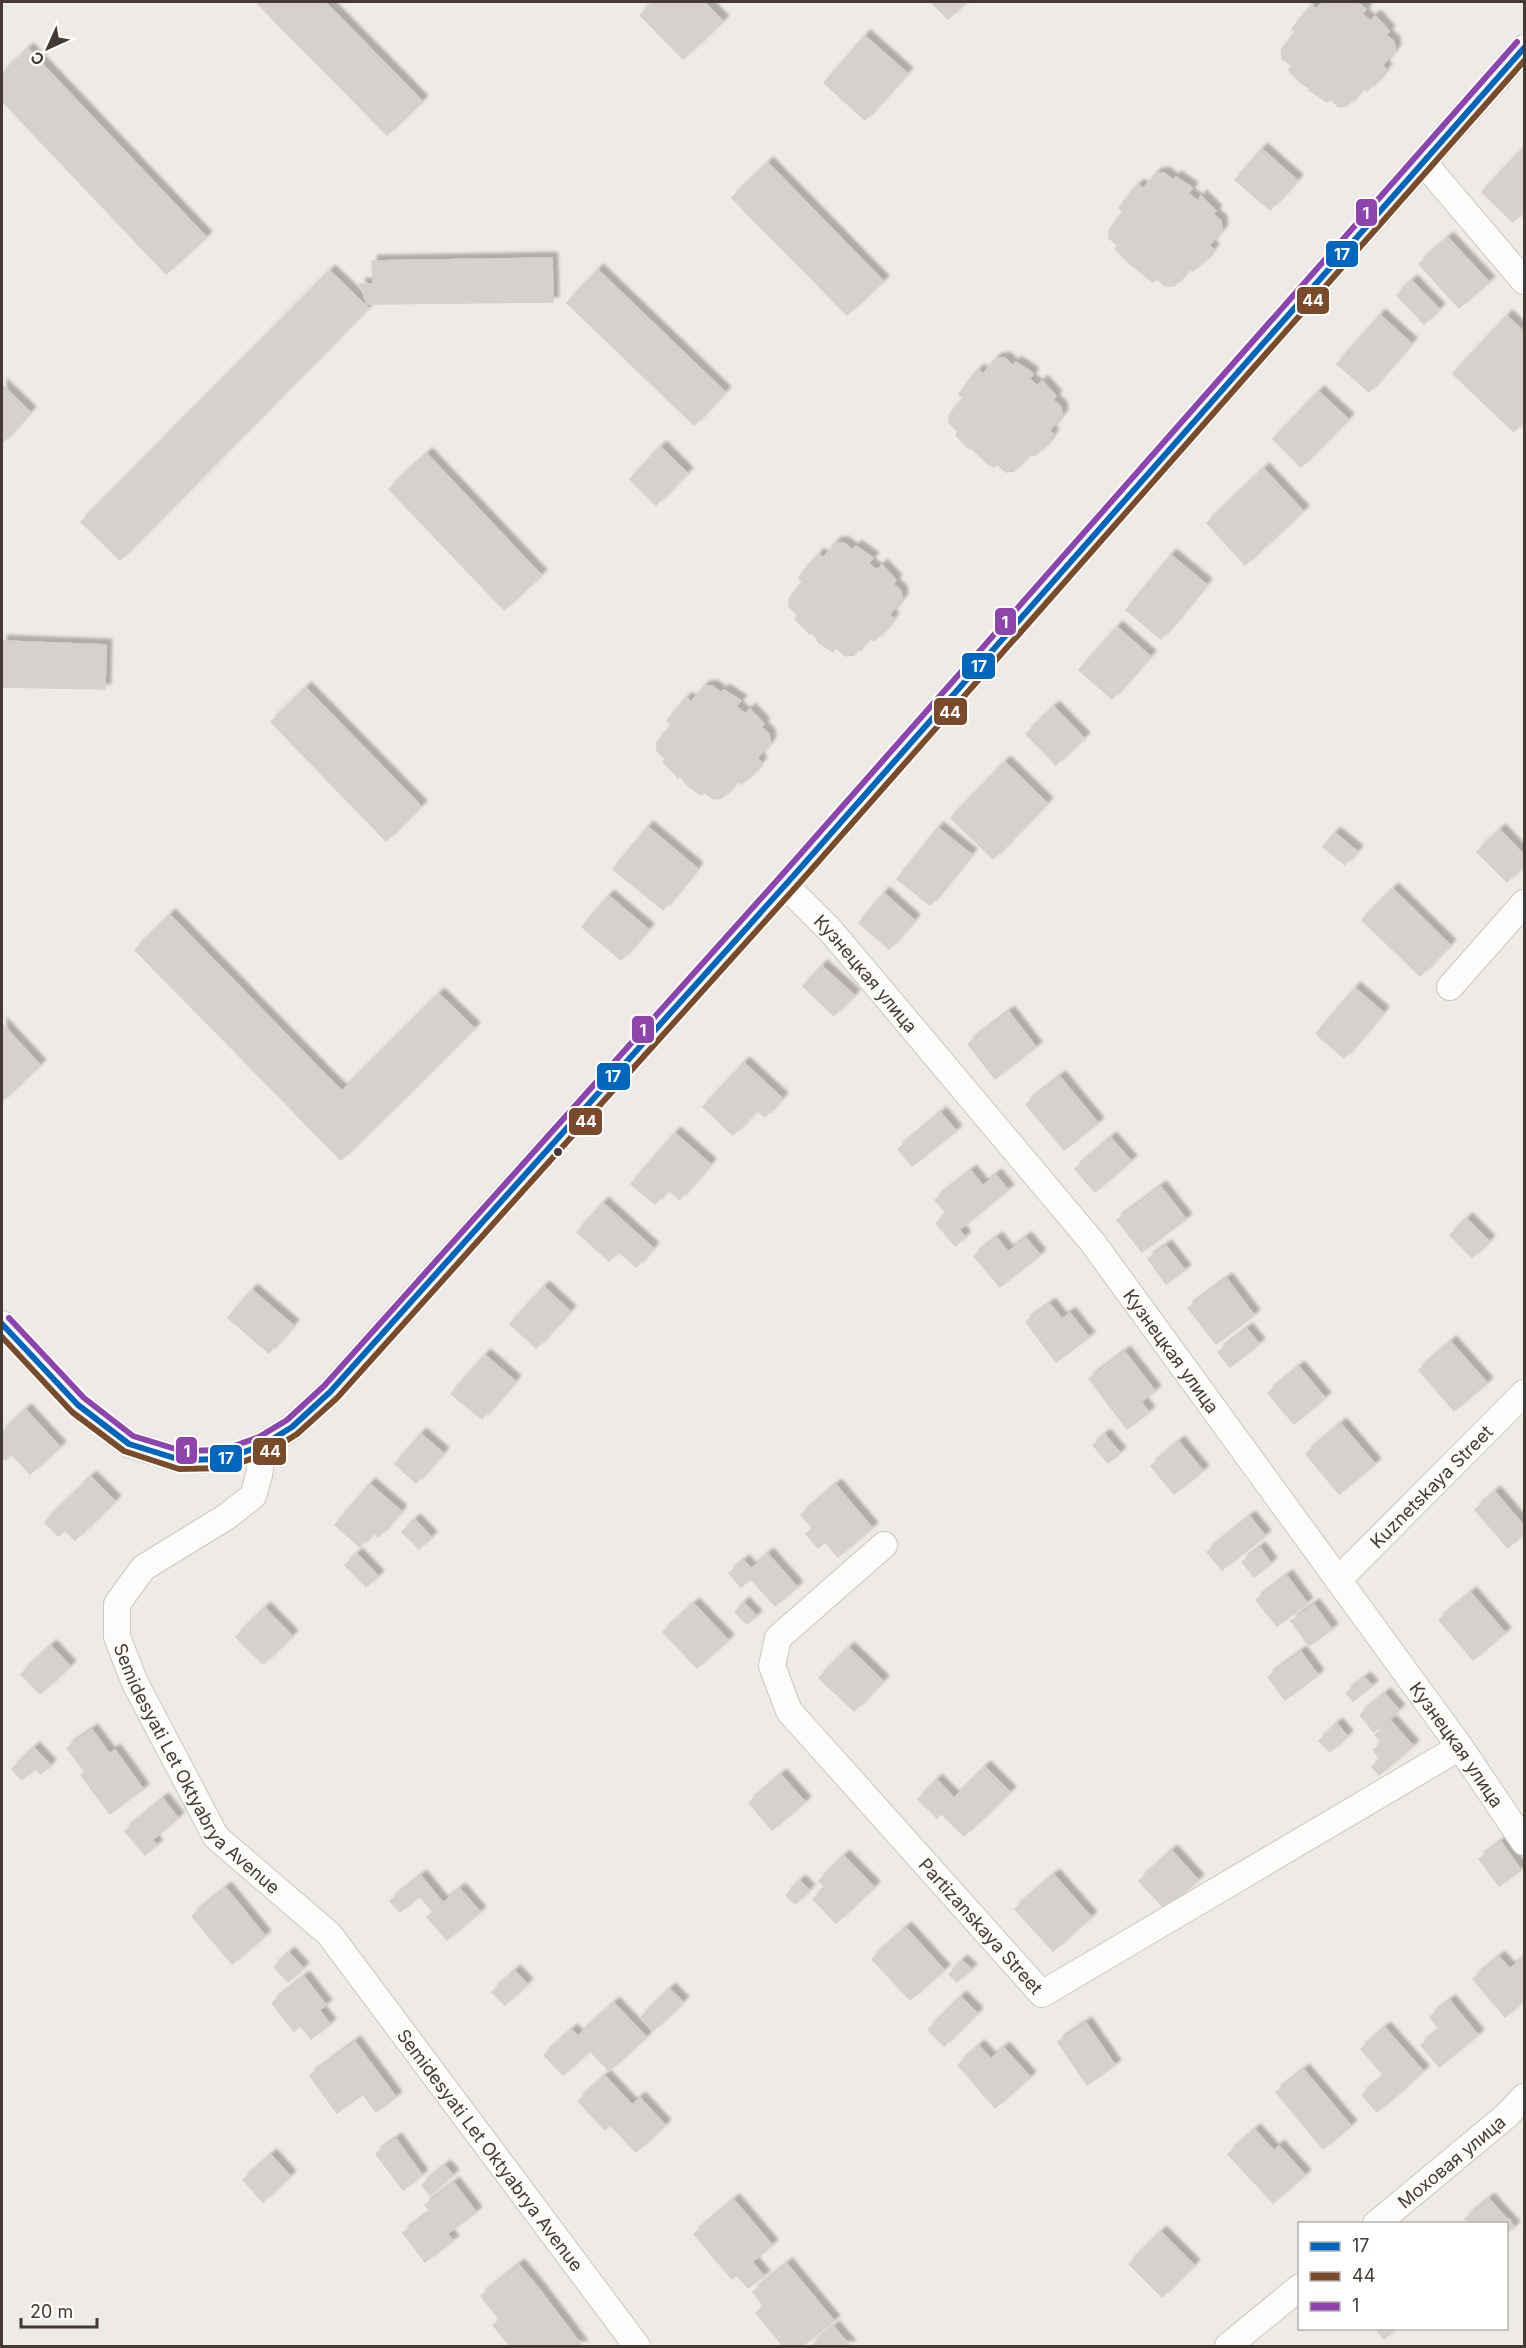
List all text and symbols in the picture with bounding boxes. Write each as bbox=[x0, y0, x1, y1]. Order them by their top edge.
north arrow bbox=[18, 18, 78, 78]
text: С bbox=[26, 47, 49, 70]
line badge: 1 bbox=[1355, 198, 1378, 227]
text: 1 bbox=[1363, 203, 1369, 223]
line badge: 17 bbox=[1325, 240, 1359, 268]
text: 17 bbox=[1334, 244, 1350, 264]
line badge: 44 bbox=[1296, 286, 1330, 315]
text: 44 bbox=[1302, 290, 1324, 310]
line badge: 1 bbox=[994, 607, 1017, 636]
text: 1 bbox=[1002, 612, 1008, 632]
line badge: 17 bbox=[961, 652, 996, 680]
text: 17 bbox=[971, 656, 987, 676]
line badge: 44 bbox=[933, 697, 968, 726]
text: 44 bbox=[939, 702, 961, 722]
street label: Кузнецкая улица bbox=[810, 910, 922, 1037]
line badge: 1 bbox=[631, 1015, 655, 1044]
text: 1 bbox=[640, 1020, 646, 1040]
line badge: 17 bbox=[596, 1062, 631, 1091]
text: 17 bbox=[605, 1066, 621, 1086]
line badge: 44 bbox=[568, 1107, 603, 1136]
text: 44 bbox=[575, 1111, 597, 1131]
unlabelled marker bbox=[552, 1146, 564, 1158]
street label: Кузнецкая улица bbox=[1120, 1285, 1224, 1417]
street label: Kuznetskaya Street bbox=[1366, 1421, 1497, 1552]
line badge: 1 bbox=[175, 1436, 198, 1465]
line badge: 44 bbox=[252, 1437, 287, 1466]
text: 1 bbox=[184, 1441, 190, 1461]
text: 44 bbox=[259, 1441, 281, 1461]
line badge: 17 bbox=[209, 1444, 243, 1473]
text: 17 bbox=[218, 1448, 234, 1468]
street label: Semidesyati Let Oktyabrya Avenue bbox=[110, 1640, 284, 1898]
street label: Кузнецкая улица bbox=[1406, 1678, 1508, 1811]
street label: Partizanskaya Street bbox=[915, 1854, 1047, 1998]
street label: Semidesyati Let Oktyabrya Avenue bbox=[393, 2025, 588, 2275]
street label: Моховая улица bbox=[1393, 2111, 1509, 2212]
legend bbox=[1298, 2222, 1508, 2330]
text: 17 bbox=[1352, 2235, 1370, 2256]
text: 44 bbox=[1352, 2265, 1375, 2286]
scale bar bbox=[21, 2291, 98, 2329]
text: 1 bbox=[1352, 2295, 1359, 2316]
text: 20 m bbox=[30, 2301, 73, 2322]

